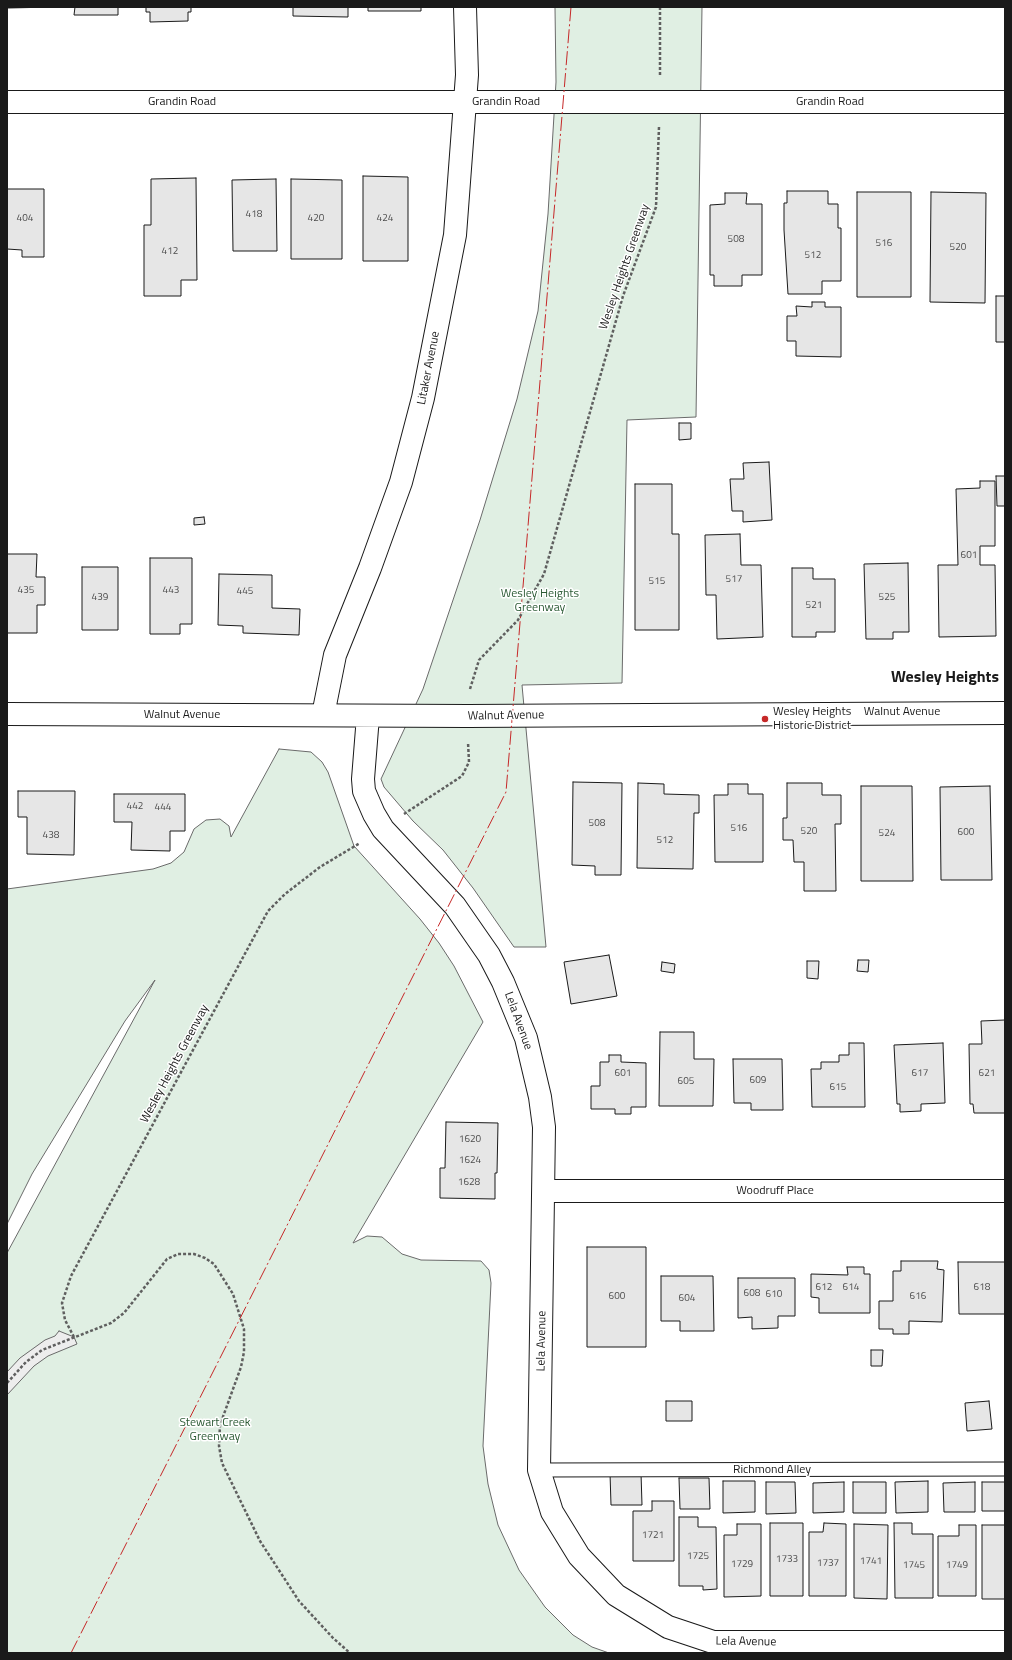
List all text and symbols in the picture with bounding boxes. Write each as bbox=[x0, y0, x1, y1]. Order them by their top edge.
street label: Grandin Road bbox=[148, 95, 216, 109]
street label: Grandin Road bbox=[472, 95, 540, 109]
street label: Grandin Road bbox=[796, 95, 864, 109]
street label: Wesley Heights Greenway bbox=[597, 202, 653, 332]
house number: 418 bbox=[246, 209, 262, 221]
house number: 404 bbox=[17, 213, 33, 225]
house number: 420 bbox=[308, 213, 324, 225]
house number: 424 bbox=[377, 213, 393, 225]
house number: 508 bbox=[728, 234, 744, 246]
house number: 516 bbox=[876, 238, 892, 250]
house number: 520 bbox=[950, 242, 966, 254]
house number: 412 bbox=[162, 246, 178, 258]
house number: 512 bbox=[805, 250, 821, 262]
street label: Litaker Avenue bbox=[415, 330, 443, 406]
house number: 601 bbox=[961, 550, 977, 562]
house number: 517 bbox=[726, 574, 742, 586]
house number: 515 bbox=[649, 576, 665, 588]
house number: 435 bbox=[18, 585, 34, 597]
house number: 443 bbox=[163, 585, 179, 597]
house number: 445 bbox=[237, 586, 253, 598]
park label: Wesley Heights Greenway bbox=[501, 587, 579, 615]
house number: 439 bbox=[92, 592, 108, 604]
house number: 525 bbox=[879, 592, 895, 604]
house number: 521 bbox=[806, 600, 822, 612]
district label: Wesley Heights bbox=[891, 668, 999, 688]
place label: Wesley Heights Historic District bbox=[773, 705, 851, 733]
street label: Walnut Avenue bbox=[864, 705, 940, 719]
street label: Walnut Avenue bbox=[144, 708, 220, 722]
street label: Walnut Avenue bbox=[468, 708, 544, 724]
marker: Wesley Heights Historic District bbox=[760, 714, 770, 724]
house number: 442 bbox=[127, 801, 143, 813]
house number: 444 bbox=[155, 802, 171, 814]
house number: 508 bbox=[589, 818, 605, 830]
house number: 516 bbox=[731, 823, 747, 835]
house number: 520 bbox=[801, 826, 817, 838]
house number: 600 bbox=[958, 827, 974, 839]
house number: 524 bbox=[879, 828, 895, 840]
house number: 438 bbox=[43, 830, 59, 842]
house number: 512 bbox=[657, 835, 673, 847]
street label: Lela Avenue bbox=[501, 990, 535, 1052]
street label: Wesley Heights Greenway bbox=[138, 1002, 212, 1126]
house number: 601 bbox=[615, 1068, 631, 1080]
house number: 617 bbox=[912, 1068, 928, 1080]
house number: 621 bbox=[979, 1068, 995, 1080]
house number: 609 bbox=[750, 1075, 766, 1087]
house number: 605 bbox=[678, 1076, 694, 1088]
house number: 615 bbox=[830, 1082, 846, 1094]
house number: 1620 bbox=[459, 1134, 481, 1146]
house number: 1624 bbox=[459, 1155, 481, 1167]
house number: 1628 bbox=[458, 1177, 480, 1189]
street label: Woodruff Place bbox=[736, 1184, 814, 1198]
house number: 612 bbox=[816, 1282, 832, 1294]
house number: 614 bbox=[843, 1282, 859, 1294]
house number: 618 bbox=[974, 1282, 990, 1294]
house number: 608 bbox=[744, 1288, 760, 1300]
house number: 610 bbox=[766, 1289, 782, 1301]
house number: 600 bbox=[609, 1291, 625, 1303]
house number: 616 bbox=[910, 1291, 926, 1303]
house number: 604 bbox=[679, 1293, 695, 1305]
street label: Lela Avenue bbox=[534, 1311, 550, 1371]
park label: Stewart Creek Greenway bbox=[179, 1416, 251, 1444]
street label: Richmond Alley bbox=[733, 1463, 811, 1477]
house number: 1721 bbox=[642, 1530, 664, 1542]
house number: 1725 bbox=[687, 1551, 709, 1563]
house number: 1733 bbox=[776, 1554, 798, 1566]
house number: 1741 bbox=[860, 1556, 882, 1568]
house number: 1737 bbox=[817, 1558, 839, 1570]
house number: 1729 bbox=[731, 1559, 753, 1571]
house number: 1745 bbox=[903, 1560, 925, 1572]
house number: 1749 bbox=[946, 1560, 968, 1572]
street label: Lela Avenue bbox=[716, 1634, 776, 1650]

